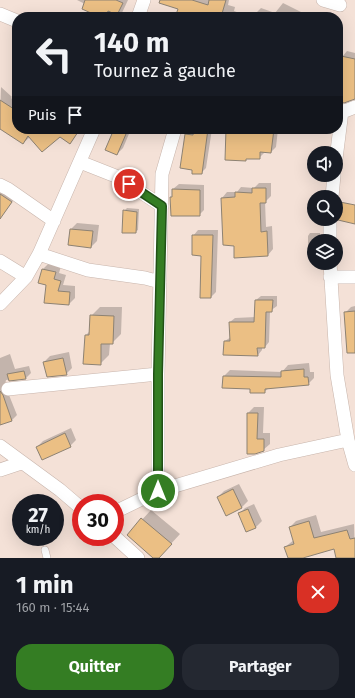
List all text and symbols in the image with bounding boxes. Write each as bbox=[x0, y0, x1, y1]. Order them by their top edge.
text: 140 m bbox=[94, 26, 170, 59]
icon: left bbox=[28, 28, 80, 80]
text: Tournez à gauche bbox=[94, 60, 236, 82]
icon: arrive bbox=[64, 104, 86, 126]
text: Puis bbox=[28, 106, 56, 124]
map controls bbox=[307, 146, 343, 270]
button: sound bbox=[307, 146, 343, 182]
pin bbox=[112, 167, 146, 201]
icon: arrive bbox=[118, 173, 140, 195]
button: search bbox=[307, 190, 343, 226]
button: layers bbox=[307, 234, 343, 270]
position arrow bbox=[137, 470, 179, 512]
speed limit sign: 30 bbox=[72, 494, 124, 546]
text: 27 bbox=[28, 503, 48, 527]
text: km/h bbox=[26, 524, 50, 536]
text: 1 min bbox=[16, 571, 74, 599]
button: close bbox=[297, 571, 339, 613]
text: 160 m · 15:44 bbox=[16, 600, 89, 615]
button: Quitter bbox=[16, 644, 174, 690]
button: Partager bbox=[182, 644, 339, 690]

